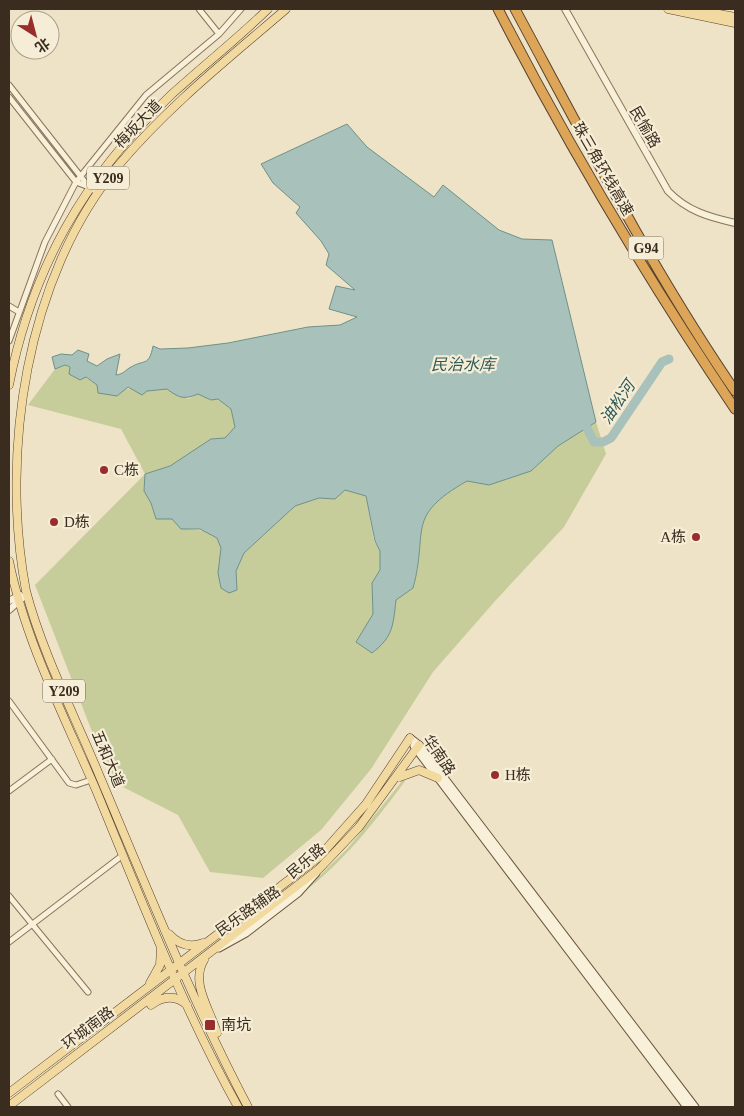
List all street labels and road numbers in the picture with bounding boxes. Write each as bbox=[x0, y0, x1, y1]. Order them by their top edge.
street label: 梅坂大道 bbox=[111, 97, 165, 151]
street label: 民愉路 bbox=[627, 103, 664, 150]
street label: 珠三角环线高速 bbox=[570, 119, 637, 218]
road number: Y209 bbox=[87, 167, 129, 190]
road number: G94 bbox=[628, 237, 664, 260]
road number: Y209 bbox=[43, 679, 85, 702]
street label: 五和大道 bbox=[89, 728, 127, 790]
street label: 华南路 bbox=[420, 731, 459, 778]
street label: 民乐路 bbox=[284, 840, 328, 882]
street label: 民乐路辅路 bbox=[213, 883, 283, 939]
street label: 环城南路 bbox=[59, 1004, 117, 1052]

